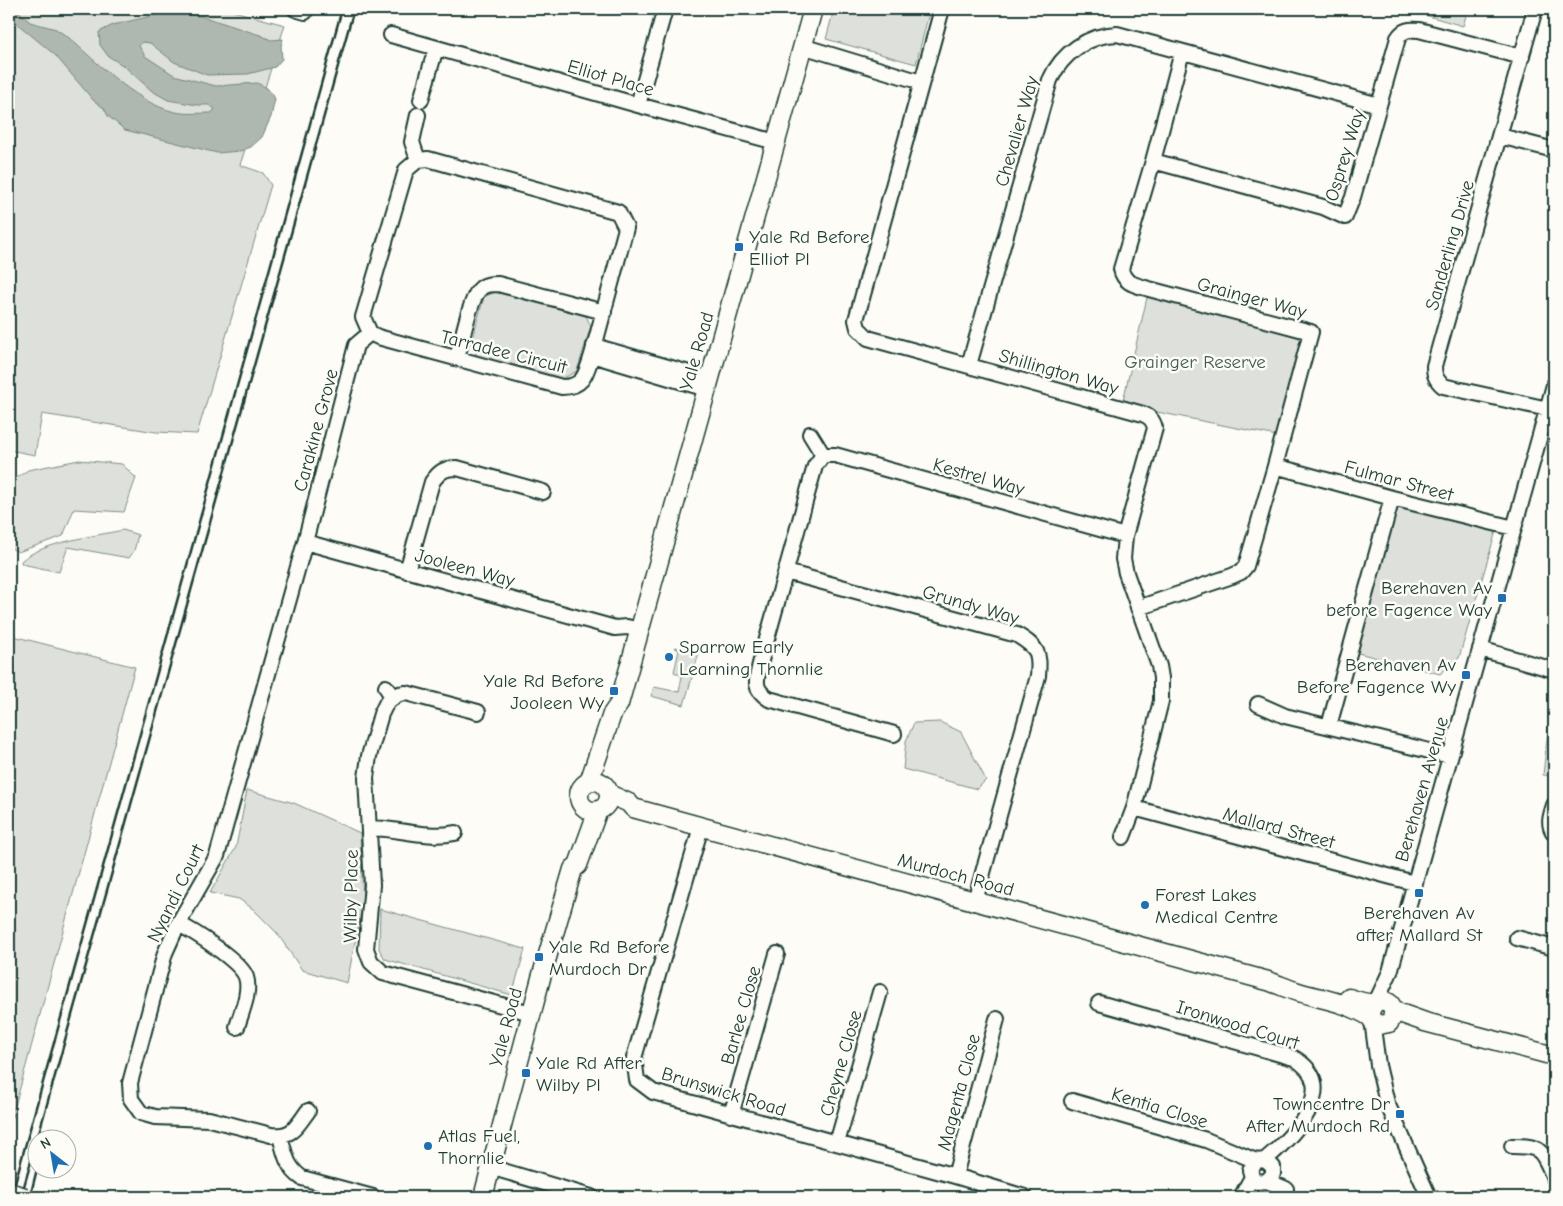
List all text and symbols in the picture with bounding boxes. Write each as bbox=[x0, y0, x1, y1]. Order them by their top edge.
street label: Elliot Place bbox=[565, 55, 657, 101]
street label: Chevalier Way bbox=[991, 73, 1043, 189]
street label: Osprey Way bbox=[1321, 106, 1370, 204]
street label: Sanderling Drive bbox=[1421, 178, 1479, 313]
place label: Yale Rd Before Elliot Pl bbox=[749, 226, 870, 270]
marker: Yale Rd Before Elliot Pl bbox=[733, 241, 745, 253]
street label: Grainger Way bbox=[1195, 273, 1309, 323]
street label: Yale Road bbox=[675, 309, 719, 393]
street label: Tarradee Circuit bbox=[438, 326, 570, 378]
street label: Shillington Way bbox=[996, 344, 1122, 400]
park label: Grainger Reserve bbox=[1124, 351, 1266, 373]
street label: Carakine Grove bbox=[289, 367, 343, 494]
street label: Kestrel Way bbox=[930, 453, 1028, 501]
street label: Fulmar Street bbox=[1342, 456, 1456, 506]
street label: Jooleen Way bbox=[412, 544, 517, 592]
place label: Berehaven Av before Fagence Way bbox=[1326, 577, 1492, 621]
street label: Grundy Way bbox=[920, 581, 1022, 629]
marker: Berehaven Av before Fagence Way bbox=[1496, 592, 1508, 604]
place label: Sparrow Early Learning Thornlie bbox=[679, 636, 823, 680]
marker: Sparrow Early Learning Thornlie bbox=[663, 651, 675, 663]
place label: Berehaven Av Before Fagence Wy bbox=[1297, 654, 1456, 698]
marker: Berehaven Av Before Fagence Wy bbox=[1460, 669, 1472, 681]
place label: Yale Rd Before Jooleen Wy bbox=[484, 670, 604, 714]
marker: Yale Rd Before Jooleen Wy bbox=[608, 685, 620, 697]
street label: Berehaven Avenue bbox=[1391, 714, 1453, 864]
street label: Mallard Street bbox=[1220, 802, 1338, 854]
street label: Nyandi Court bbox=[143, 840, 209, 946]
street label: Wilby Place bbox=[339, 849, 363, 943]
street label: Murdoch Road bbox=[895, 849, 1016, 901]
place label: Forest Lakes Medical Centre bbox=[1155, 884, 1278, 928]
marker: Berehaven Av after Mallard St bbox=[1413, 887, 1425, 899]
marker: Forest Lakes Medical Centre bbox=[1139, 899, 1151, 911]
place label: Berehaven Av after Mallard St bbox=[1356, 902, 1483, 946]
place label: Yale Rd Before Murdoch Dr bbox=[549, 936, 670, 980]
marker: Yale Rd Before Murdoch Dr bbox=[533, 951, 545, 963]
street label: Barlee Close bbox=[716, 963, 766, 1067]
street label: Yale Road bbox=[485, 985, 527, 1069]
street label: Ironwood Court bbox=[1174, 996, 1302, 1054]
street label: Cheyne Close bbox=[815, 1008, 867, 1119]
street label: Magenta Close bbox=[933, 1031, 985, 1153]
place label: Yale Rd After Wilby Pl bbox=[536, 1052, 642, 1096]
street label: Brunswick Road bbox=[659, 1063, 789, 1121]
marker: Yale Rd After Wilby Pl bbox=[520, 1067, 532, 1079]
street label: Kentia Close bbox=[1109, 1083, 1211, 1133]
place label: Towncentre Dr After Murdoch Rd bbox=[1246, 1093, 1390, 1137]
marker: Towncentre Dr After Murdoch Rd bbox=[1394, 1108, 1406, 1120]
place label: Atlas Fuel, Thornlie bbox=[438, 1125, 520, 1169]
north arrow bbox=[28, 1128, 78, 1178]
text: N bbox=[37, 1134, 54, 1153]
marker: Atlas Fuel, Thornlie bbox=[422, 1140, 434, 1152]

